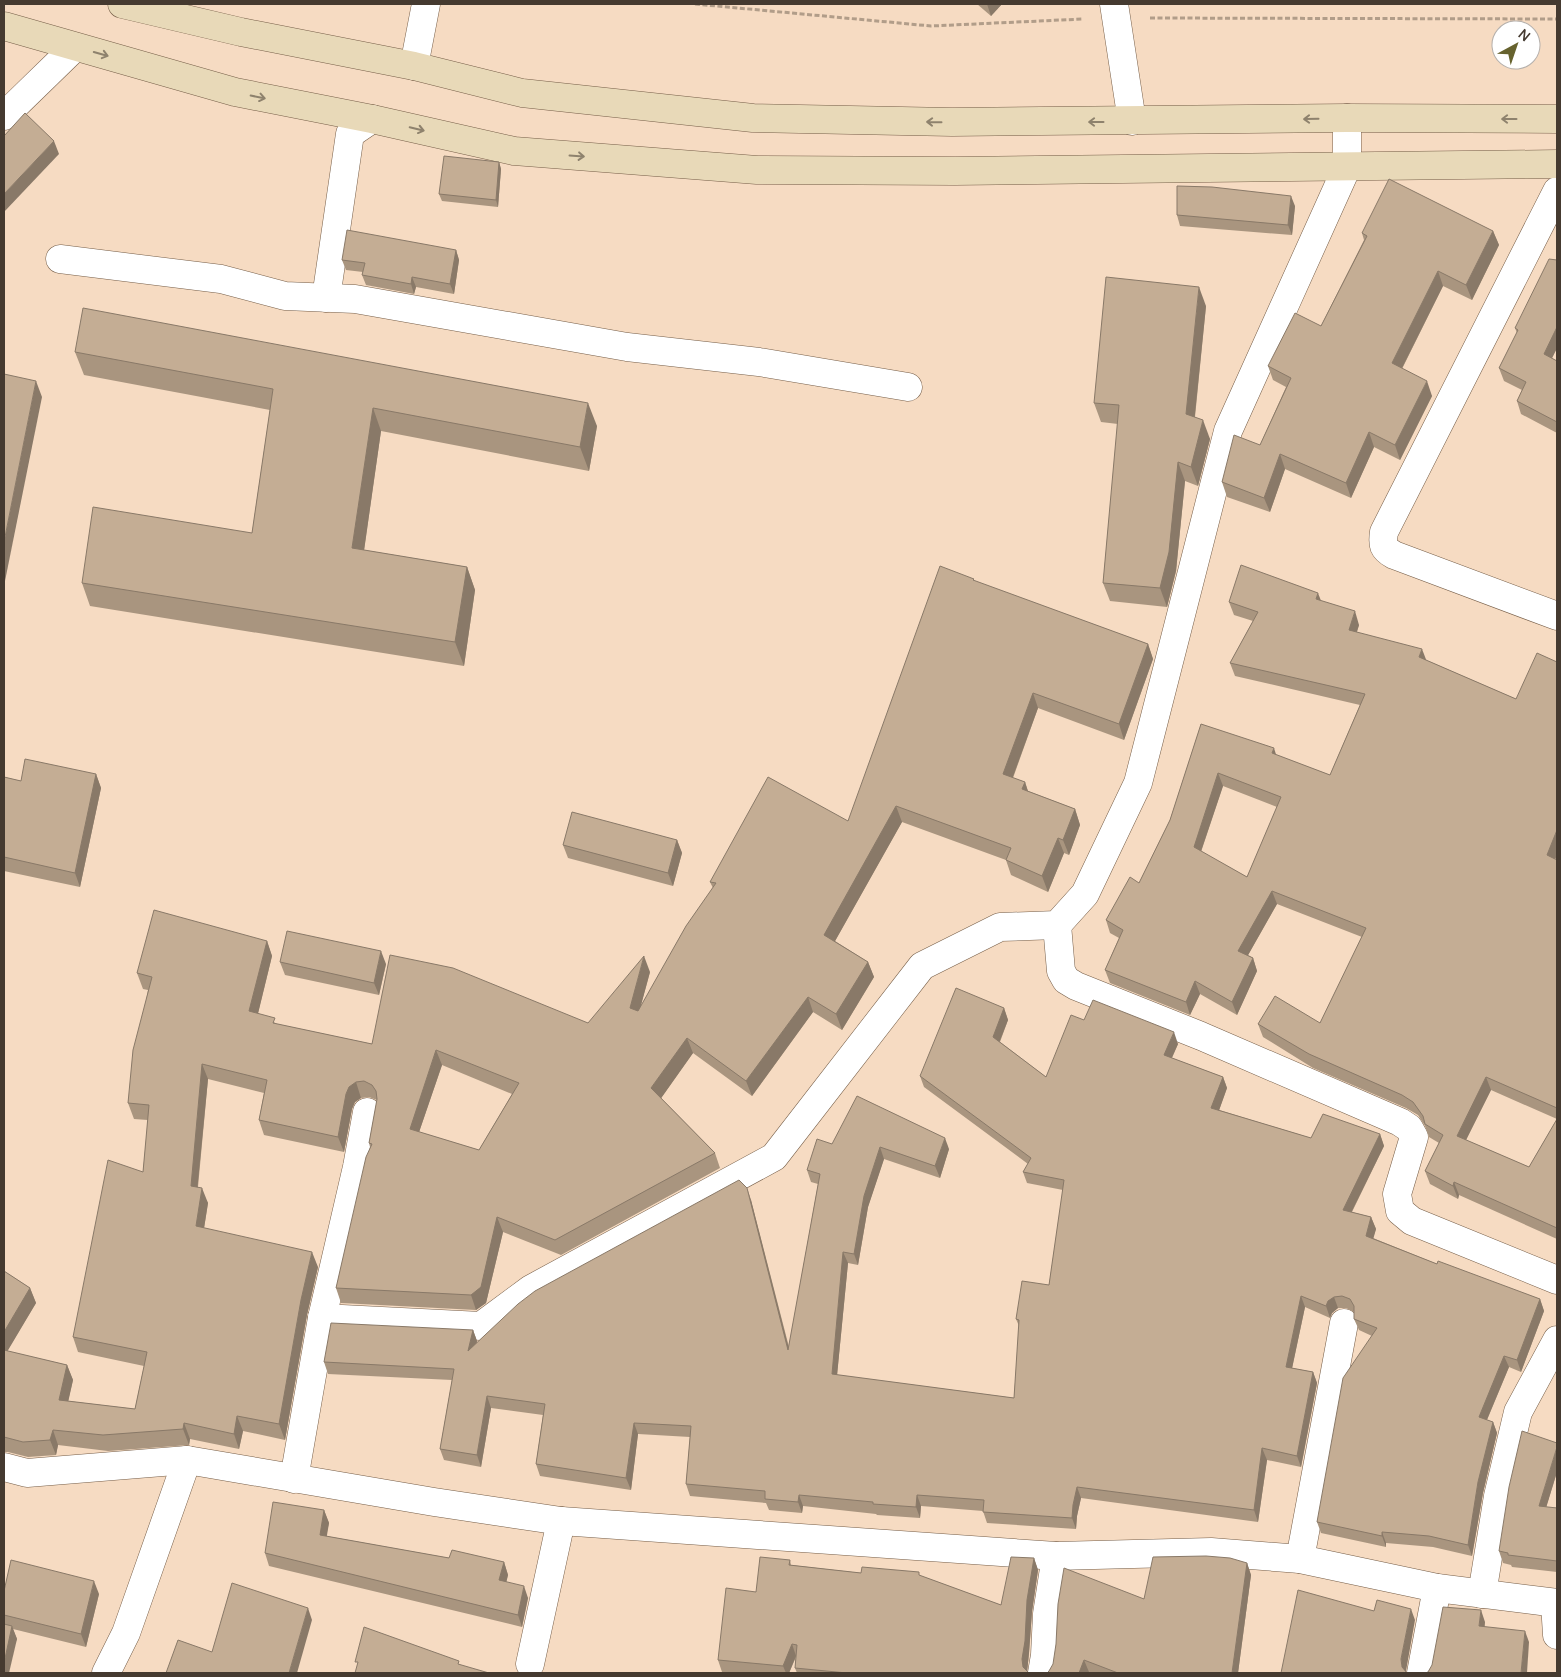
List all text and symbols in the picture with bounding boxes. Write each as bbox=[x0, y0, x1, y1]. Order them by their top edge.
north arrow bbox=[1491, 20, 1541, 70]
text: N bbox=[1515, 24, 1535, 45]
one-way arrow bbox=[92, 50, 108, 60]
one-way arrow bbox=[249, 92, 265, 102]
one-way arrow bbox=[1303, 114, 1319, 123]
one-way arrow bbox=[1501, 114, 1517, 124]
one-way arrow bbox=[926, 117, 942, 127]
one-way arrow bbox=[1088, 117, 1104, 127]
one-way arrow bbox=[408, 125, 424, 134]
one-way arrow bbox=[568, 152, 584, 161]

